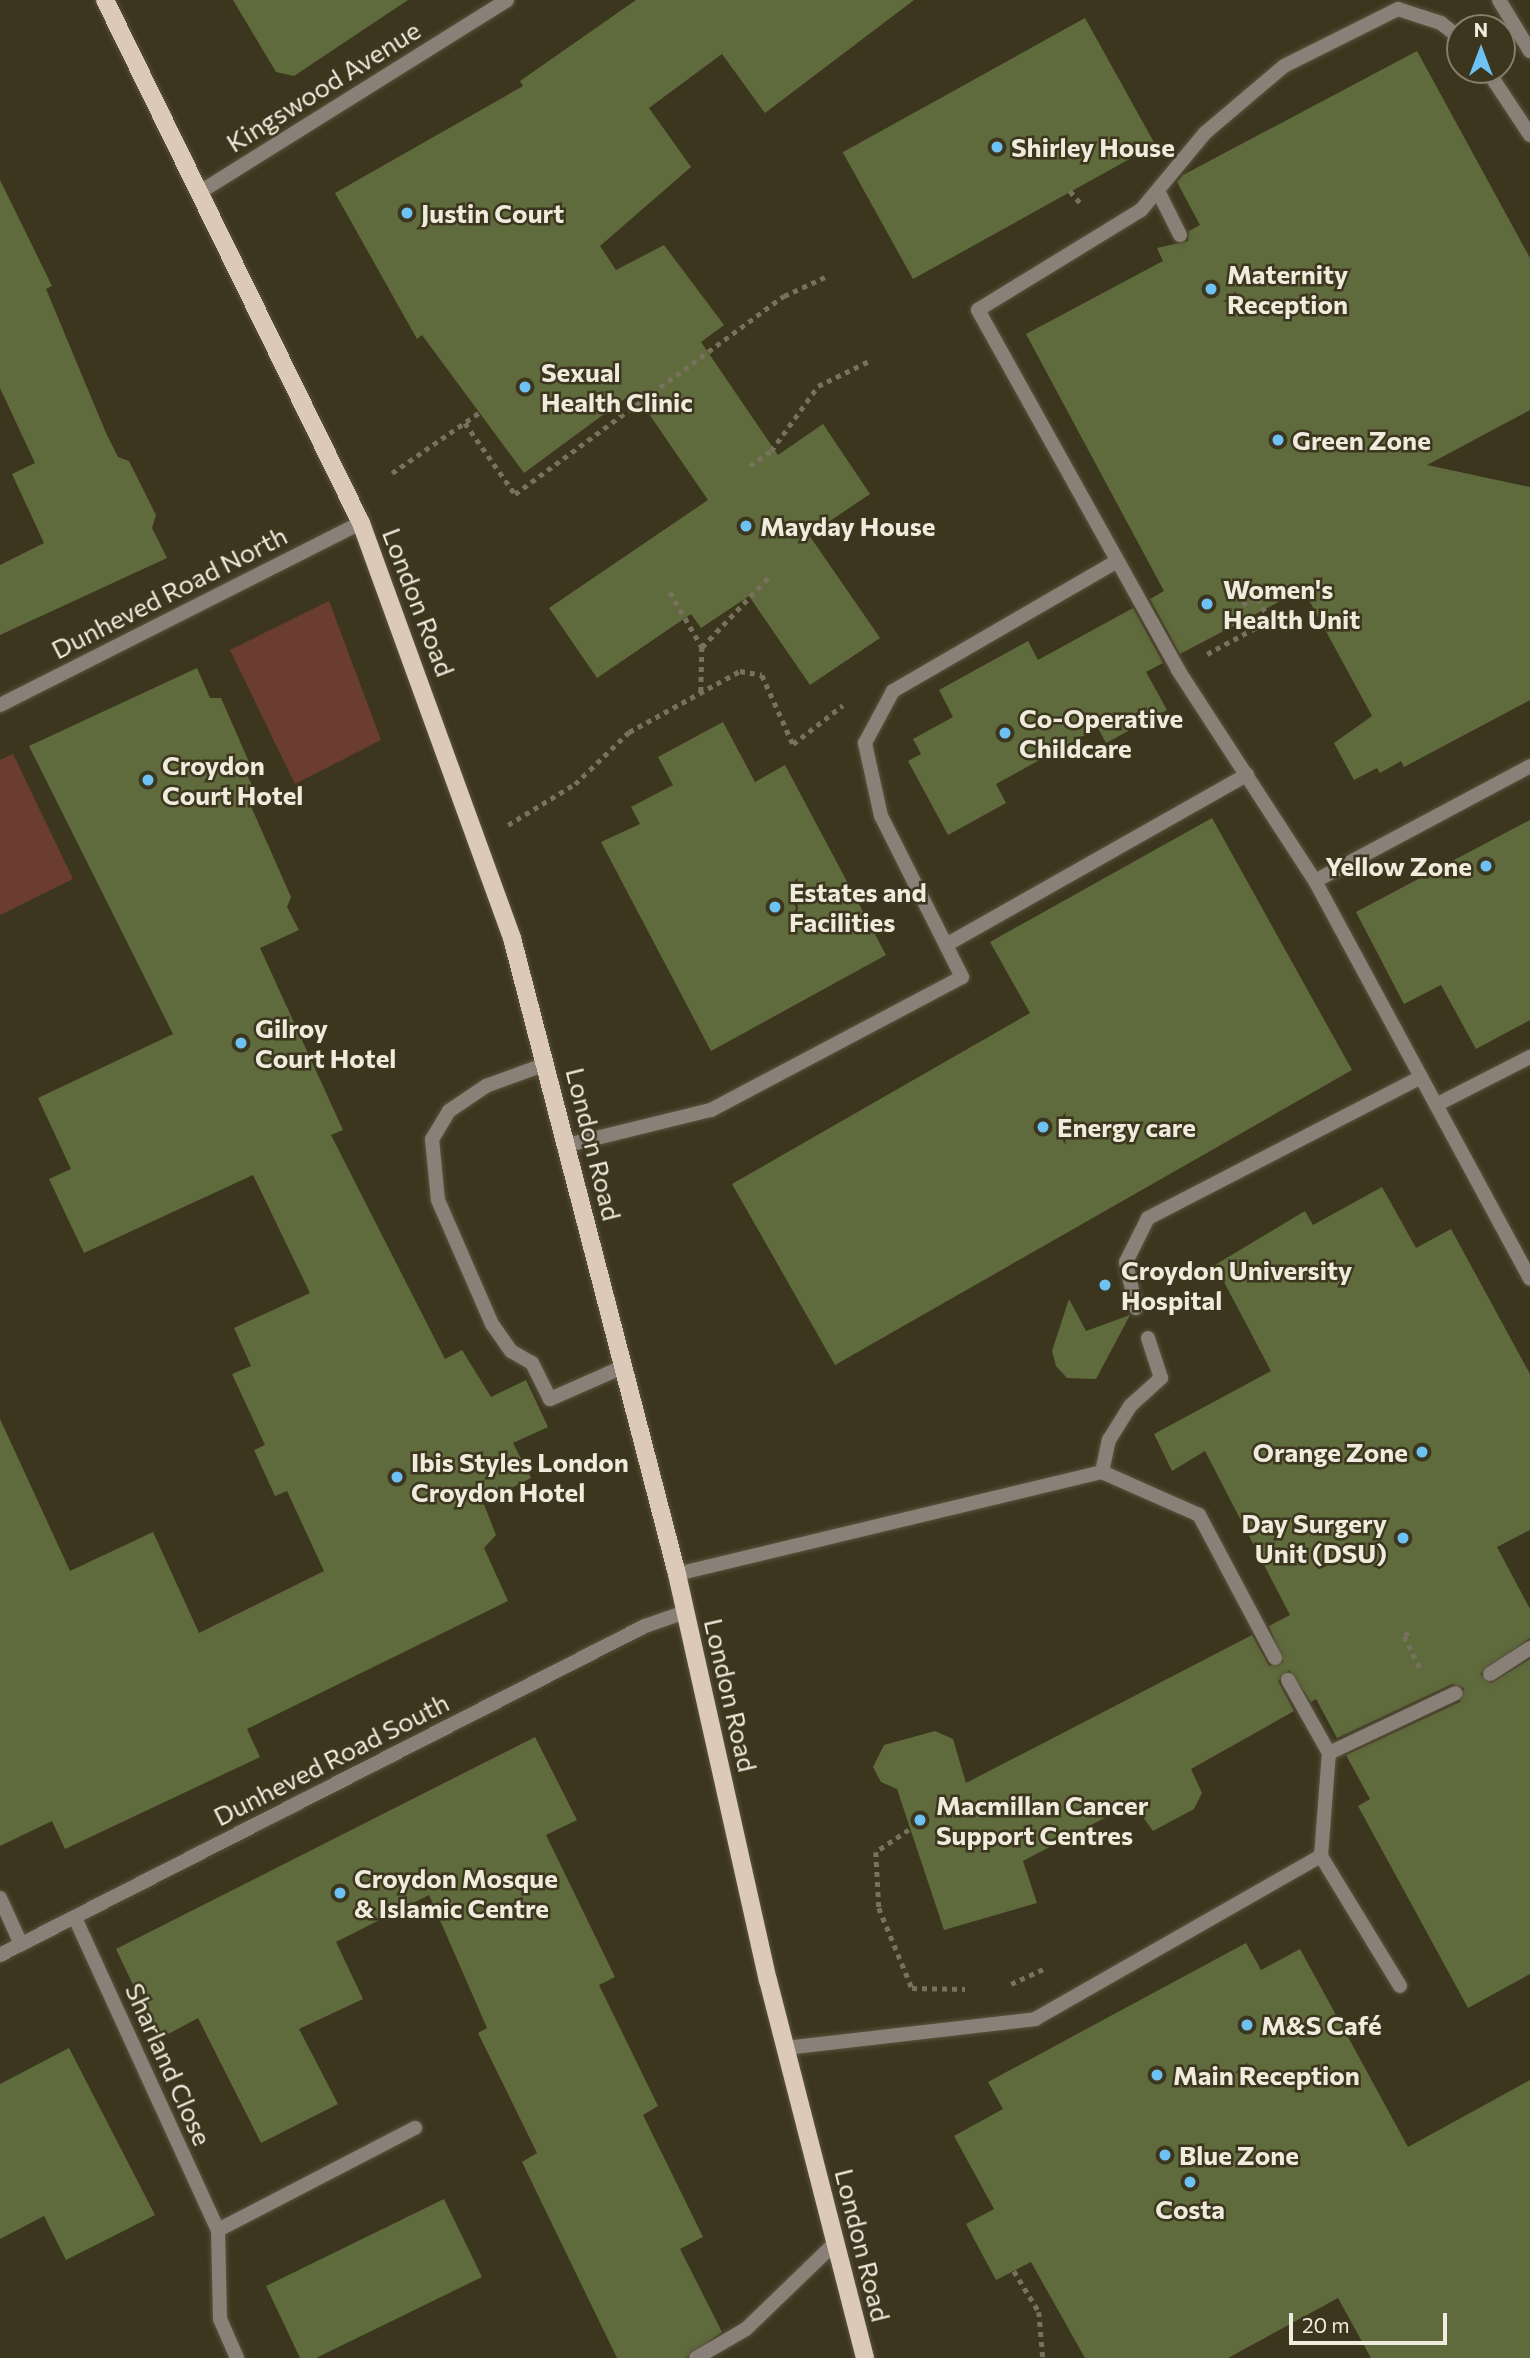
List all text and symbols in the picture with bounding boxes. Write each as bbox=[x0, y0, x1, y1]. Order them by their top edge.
street label: Kingswood Avenue bbox=[220, 14, 426, 158]
north arrow bbox=[1446, 14, 1516, 84]
text: N bbox=[1474, 18, 1488, 41]
place label: Shirley House bbox=[1011, 131, 1175, 163]
marker: Shirley House bbox=[989, 139, 1005, 155]
place label: Justin Court bbox=[421, 197, 564, 229]
marker: Justin Court bbox=[399, 205, 415, 221]
place label: Maternity Reception bbox=[1227, 258, 1348, 320]
marker: Maternity Reception bbox=[1201, 279, 1221, 299]
place label: Sexual Health Clinic bbox=[541, 356, 693, 418]
marker: Sexual Health Clinic bbox=[515, 377, 535, 397]
place label: Green Zone bbox=[1292, 424, 1431, 456]
marker: Green Zone bbox=[1270, 432, 1286, 448]
place label: Mayday House bbox=[760, 510, 935, 542]
marker: Mayday House bbox=[738, 518, 754, 534]
street label: Dunheved Road North bbox=[46, 519, 292, 665]
street label: London Road bbox=[376, 523, 462, 681]
place label: Women's Health Unit bbox=[1223, 573, 1360, 634]
marker: Women's Health Unit bbox=[1197, 594, 1217, 614]
place label: Co-Operative Childcare bbox=[1019, 702, 1183, 764]
marker: Co-Operative Childcare bbox=[997, 725, 1013, 741]
place label: Croydon Court Hotel bbox=[162, 749, 303, 810]
marker: Croydon Court Hotel bbox=[140, 772, 156, 788]
place label: Yellow Zone bbox=[1325, 850, 1472, 882]
marker: Yellow Zone bbox=[1478, 858, 1494, 874]
place label: Estates and Facilities bbox=[789, 876, 927, 938]
marker: Estates and Facilities bbox=[767, 899, 783, 915]
place label: Gilroy Court Hotel bbox=[255, 1012, 396, 1074]
marker: Gilroy Court Hotel bbox=[233, 1035, 249, 1051]
street label: London Road bbox=[560, 1064, 628, 1224]
place label: Energy care bbox=[1057, 1111, 1196, 1143]
marker: Energy care bbox=[1035, 1119, 1051, 1135]
place label: Croydon University Hospital bbox=[1121, 1254, 1352, 1316]
marker: Croydon University Hospital bbox=[1095, 1275, 1115, 1295]
place label: Orange Zone bbox=[1253, 1436, 1408, 1468]
marker: Orange Zone bbox=[1414, 1444, 1430, 1460]
place label: Ibis Styles London Croydon Hotel bbox=[411, 1446, 629, 1508]
marker: Ibis Styles London Croydon Hotel bbox=[389, 1469, 405, 1485]
place label: Day Surgery Unit (DSU) bbox=[1241, 1507, 1387, 1568]
marker: Day Surgery Unit (DSU) bbox=[1393, 1528, 1413, 1548]
street label: London Road bbox=[698, 1615, 764, 1775]
street label: Dunheved Road South bbox=[208, 1686, 454, 1832]
place label: Macmillan Cancer Support Centres bbox=[936, 1789, 1148, 1850]
marker: Macmillan Cancer Support Centres bbox=[910, 1810, 930, 1830]
place label: Croydon Mosque & Islamic Centre bbox=[354, 1862, 558, 1924]
marker: Croydon Mosque & Islamic Centre bbox=[332, 1885, 348, 1901]
street label: Sharland Close bbox=[119, 1978, 219, 2150]
place label: M&S Café bbox=[1261, 2009, 1382, 2041]
marker: M&S Café bbox=[1239, 2017, 1255, 2033]
place label: Main Reception bbox=[1173, 2059, 1360, 2091]
marker: Main Reception bbox=[1147, 2065, 1167, 2085]
place label: Blue Zone bbox=[1179, 2139, 1299, 2171]
marker: Blue Zone bbox=[1157, 2147, 1173, 2163]
street label: London Road bbox=[829, 2165, 897, 2325]
marker: Costa bbox=[1182, 2174, 1198, 2190]
place label: Costa bbox=[1155, 2193, 1225, 2225]
scale bar bbox=[1292, 2298, 1450, 2342]
text: 20 m bbox=[1302, 2312, 1350, 2337]

